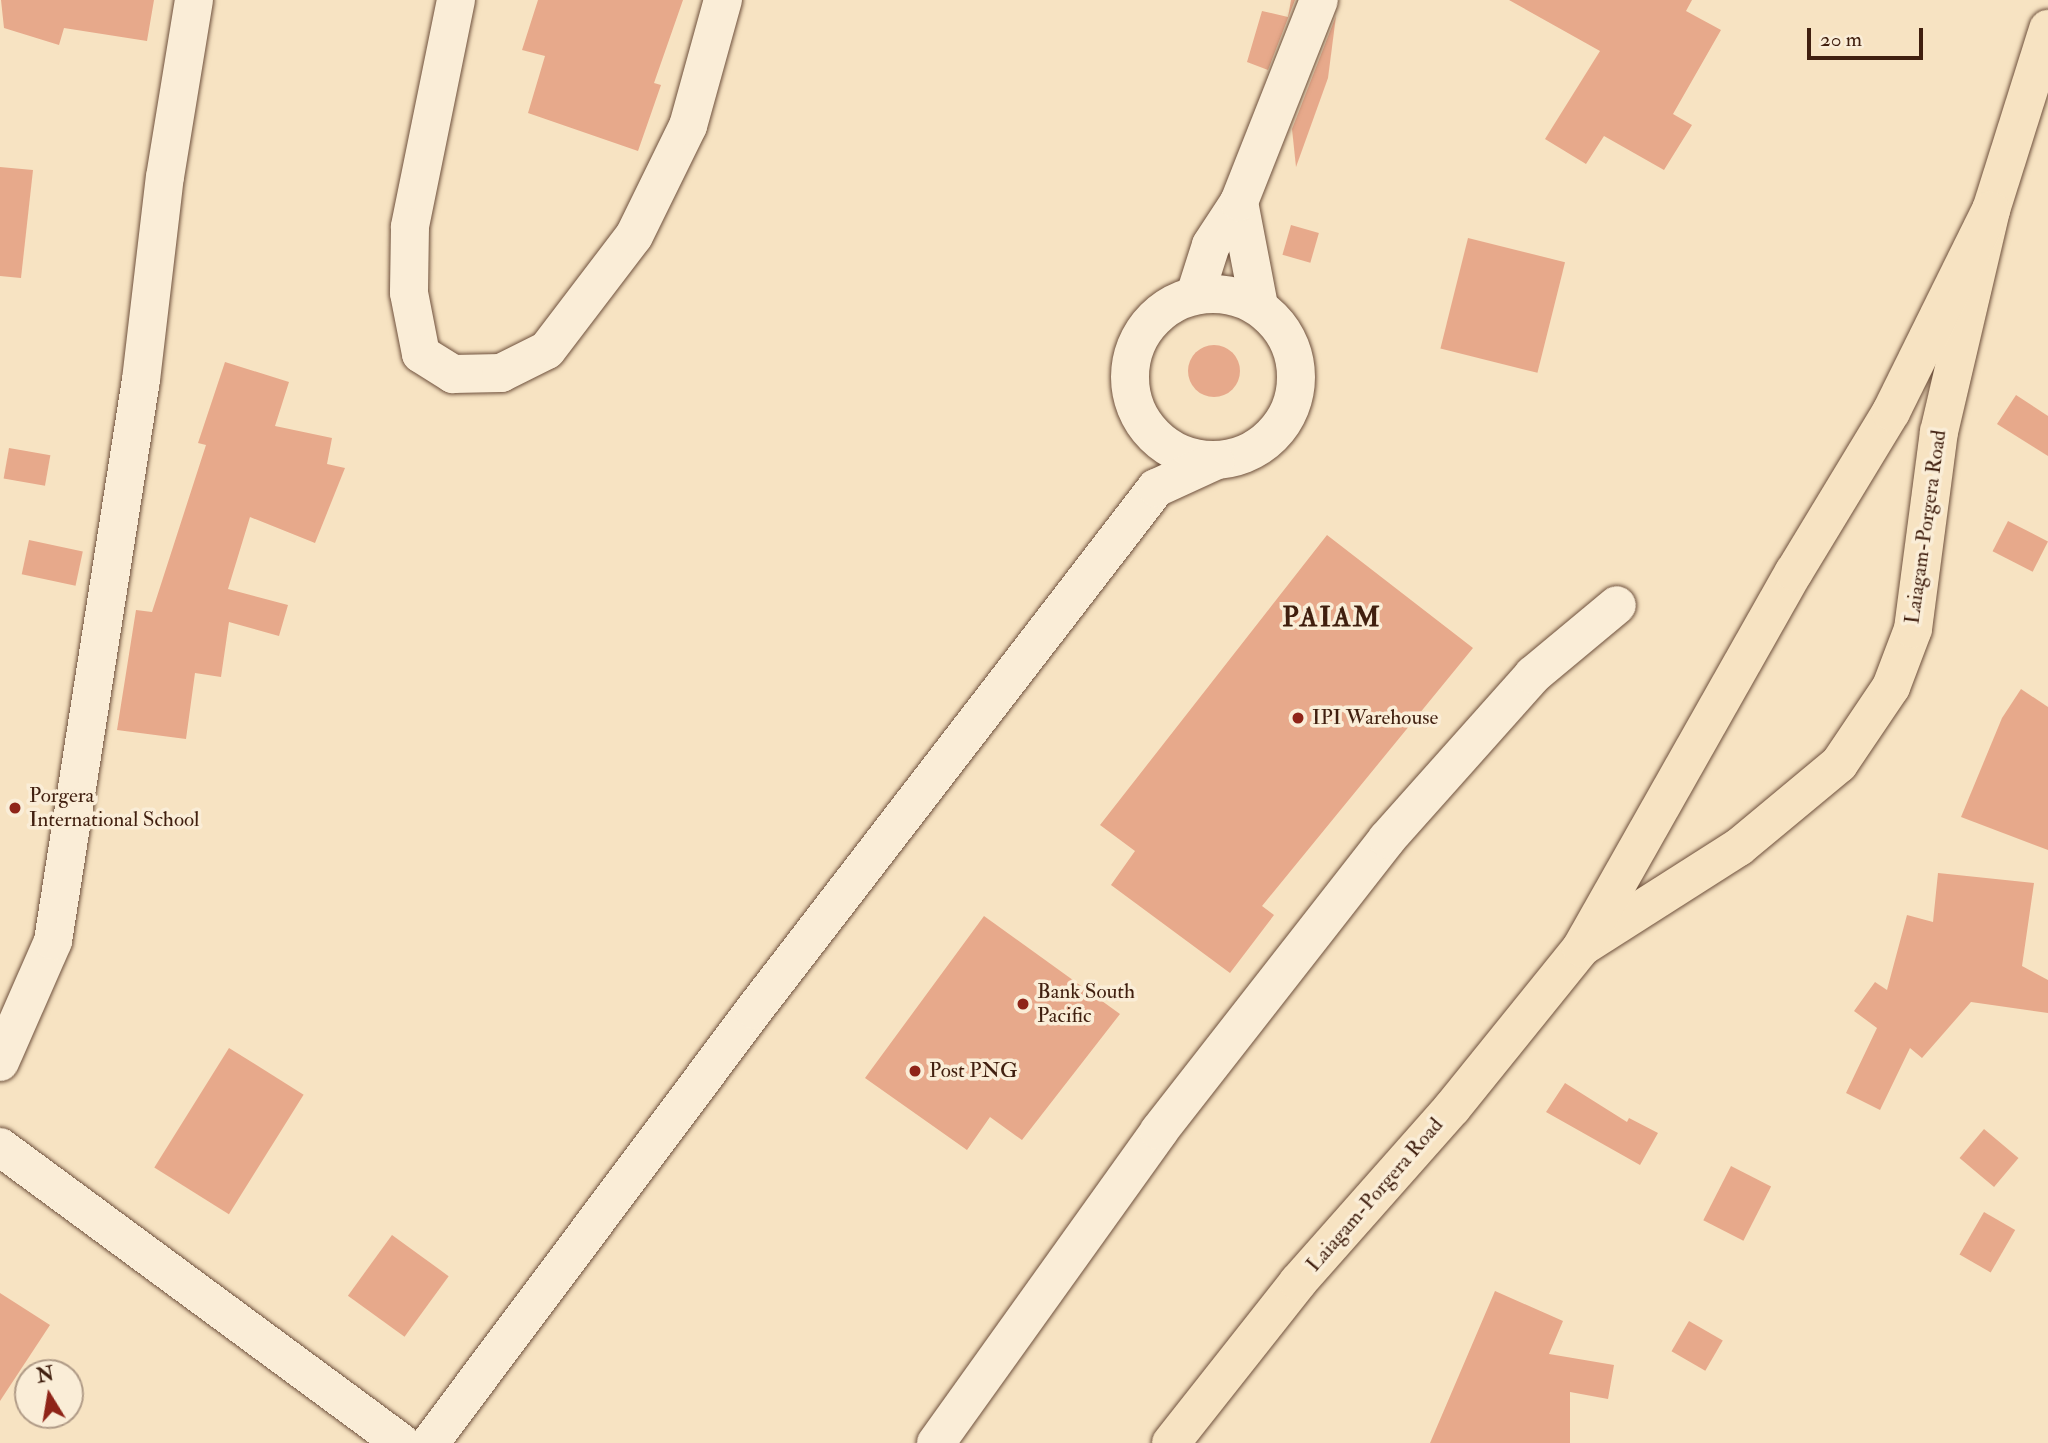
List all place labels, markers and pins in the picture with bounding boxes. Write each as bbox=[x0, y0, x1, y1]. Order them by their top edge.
place label: IPI Warehouse bbox=[1312, 705, 1438, 731]
marker: IPI Warehouse bbox=[1290, 710, 1306, 726]
place label: Porgera International School bbox=[29, 783, 199, 833]
marker: Porgera International School bbox=[7, 800, 23, 816]
place label: Bank South Pacific bbox=[1037, 979, 1135, 1029]
marker: Bank South Pacific bbox=[1015, 996, 1031, 1012]
place label: Post PNG bbox=[929, 1058, 1018, 1084]
marker: Post PNG bbox=[907, 1063, 923, 1079]

